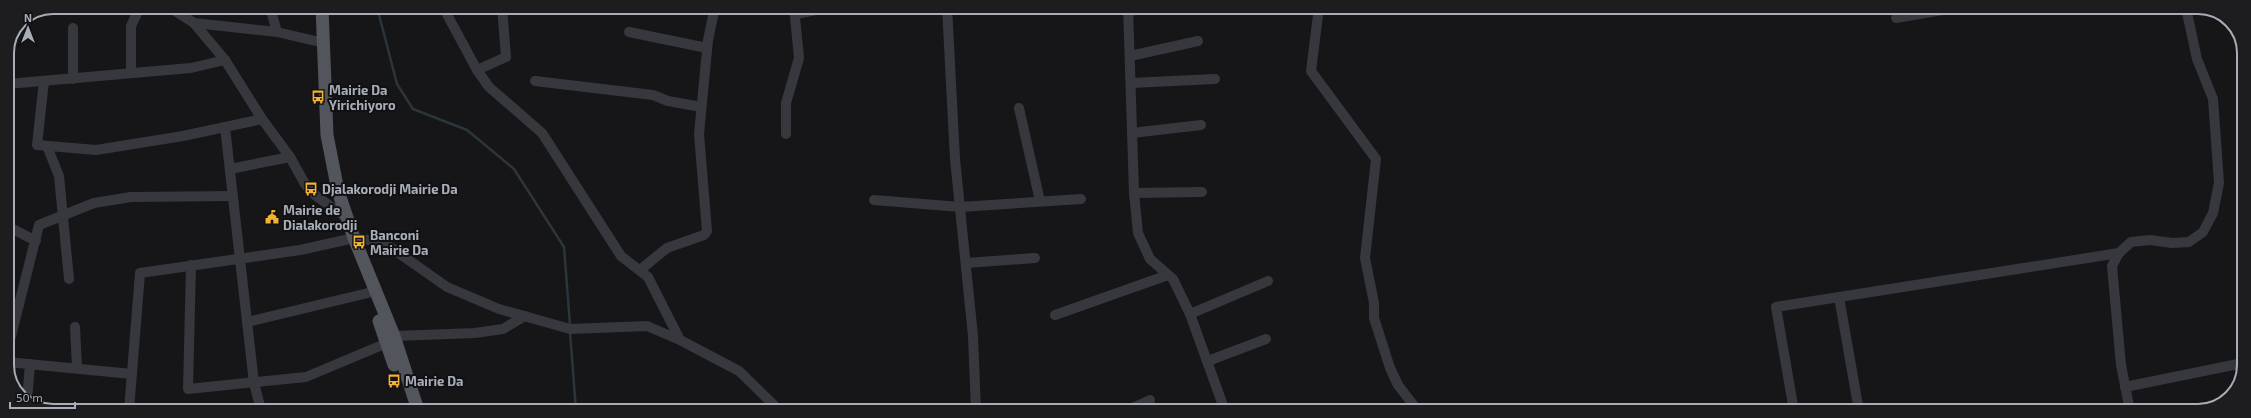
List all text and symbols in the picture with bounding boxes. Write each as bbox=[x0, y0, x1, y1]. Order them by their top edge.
north arrow bbox=[8, 8, 48, 48]
text: N bbox=[24, 11, 32, 24]
place label: Mairie Da Yirichiyoro bbox=[329, 82, 396, 113]
bus stop icon: Mairie Da Yirichiyoro bbox=[310, 89, 326, 105]
bus stop icon: Djalakorodji Mairie Da bbox=[303, 181, 319, 197]
place label: Djalakorodji Mairie Da bbox=[322, 181, 458, 197]
place label: Mairie de Dialakorodji bbox=[283, 202, 357, 233]
public building icon: Mairie de Dialakorodji bbox=[264, 209, 280, 225]
place label: Banconi Mairie Da bbox=[370, 227, 428, 258]
bus stop icon: Banconi Mairie Da bbox=[351, 234, 367, 250]
bus stop icon: Mairie Da bbox=[386, 373, 402, 389]
place label: Mairie Da bbox=[405, 373, 463, 389]
scale bar bbox=[10, 384, 75, 410]
text: 50 m bbox=[16, 390, 43, 404]

